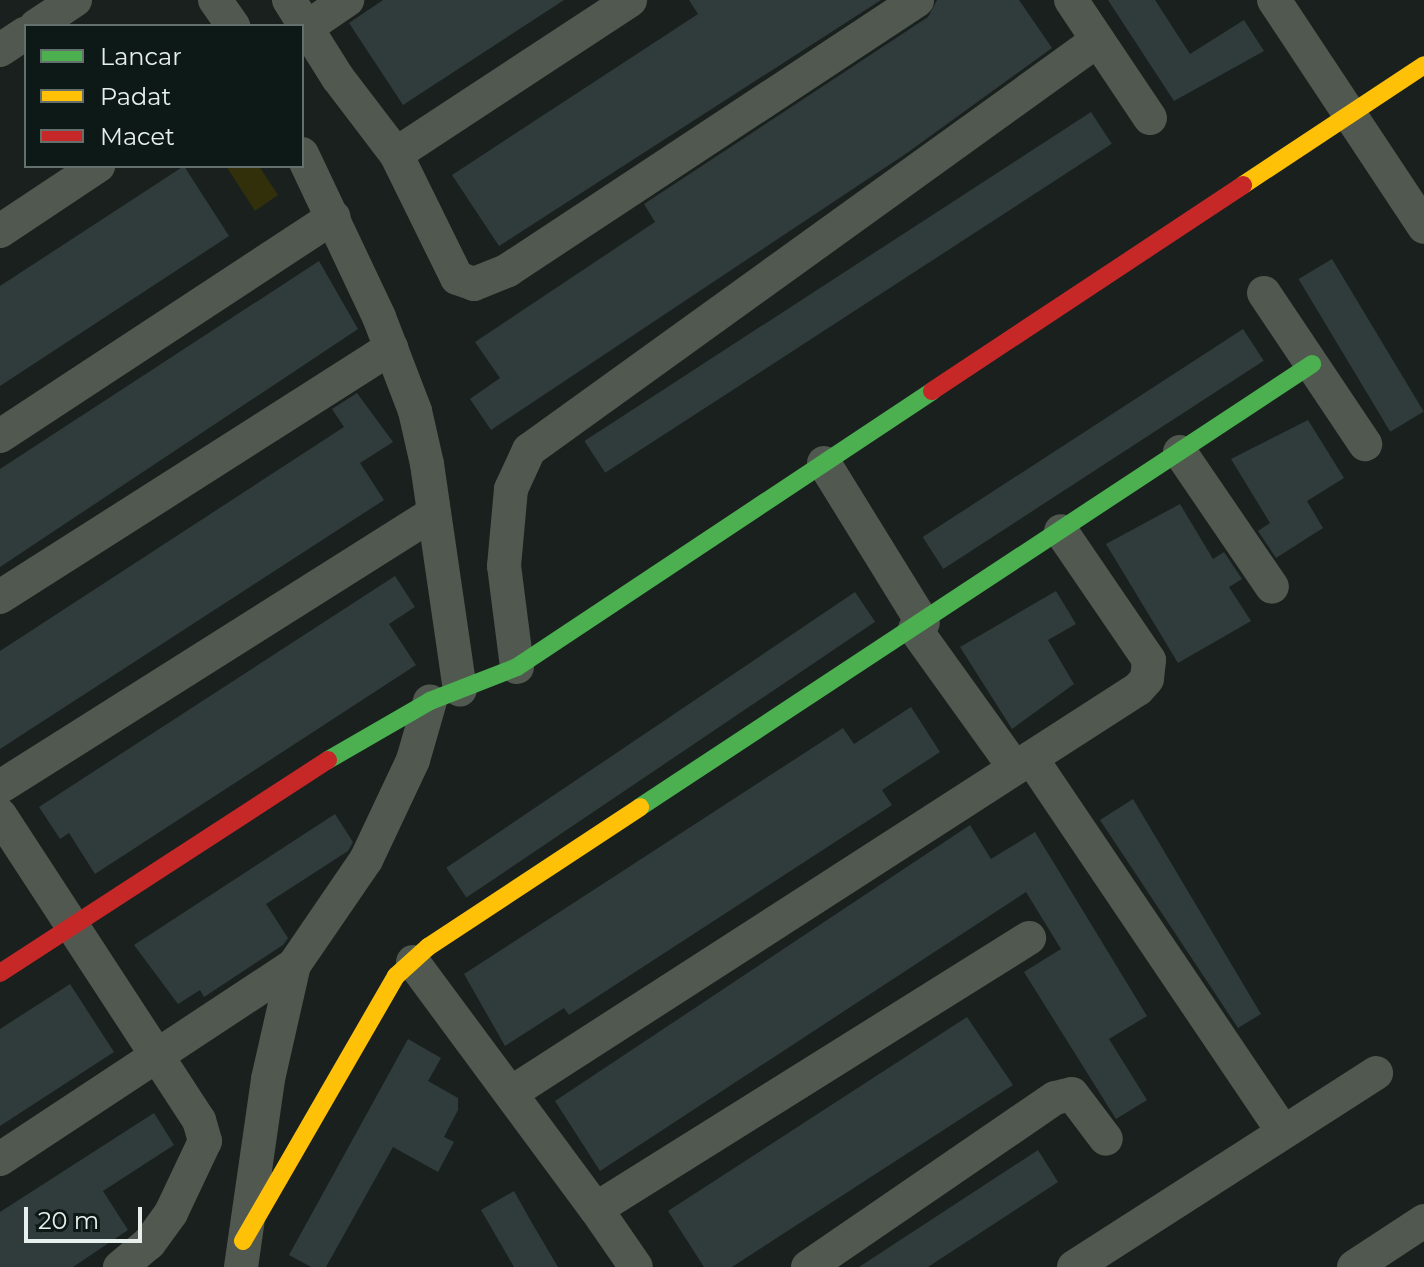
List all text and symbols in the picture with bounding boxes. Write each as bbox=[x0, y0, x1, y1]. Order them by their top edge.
legend bbox=[24, 24, 304, 168]
text: Lancar bbox=[100, 42, 182, 71]
text: Padat bbox=[100, 82, 171, 111]
text: Macet bbox=[100, 122, 175, 151]
scale bar bbox=[28, 1191, 146, 1241]
text: 20 m bbox=[38, 1206, 99, 1235]

